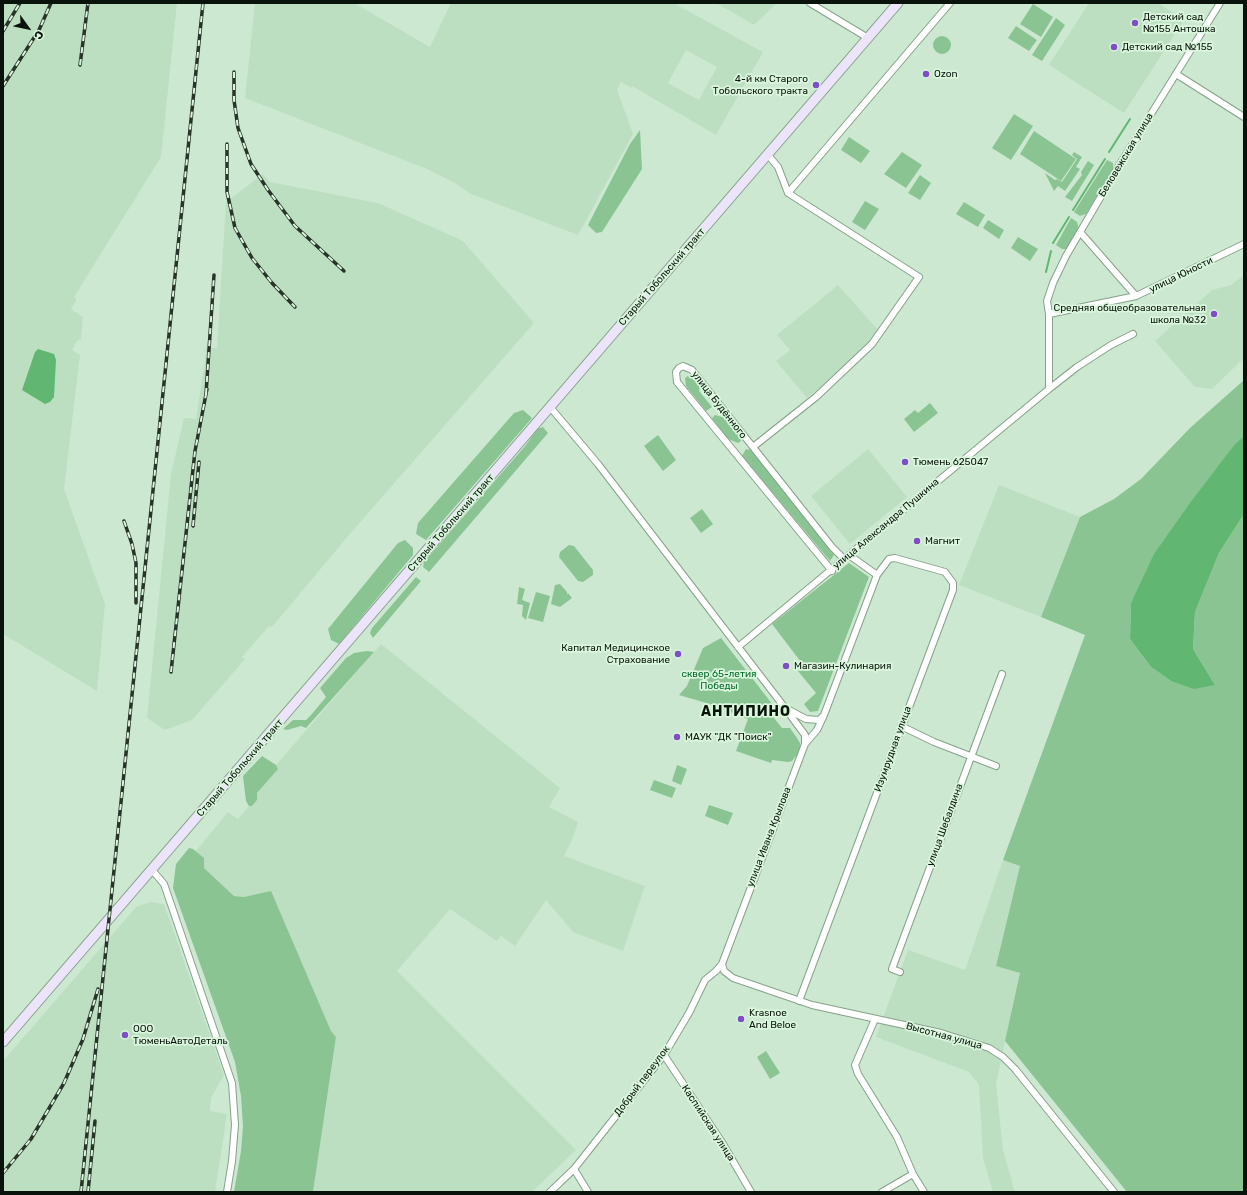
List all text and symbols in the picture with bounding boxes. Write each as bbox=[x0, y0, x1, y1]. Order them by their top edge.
north arrow bbox=[8, 8, 48, 48]
place label: Детский сад №155 Антошка bbox=[1143, 11, 1216, 34]
marker: Детский сад №155 Антошка bbox=[1130, 18, 1140, 28]
text: С bbox=[31, 28, 46, 42]
place label: Детский сад №155 bbox=[1122, 41, 1213, 53]
marker: Детский сад №155 bbox=[1109, 42, 1119, 52]
place label: Ozon bbox=[934, 68, 958, 80]
marker: Ozon bbox=[921, 69, 931, 79]
place label: 4-й км Старого Тобольского тракта bbox=[713, 73, 808, 96]
marker: 4-й км Старого Тобольского тракта bbox=[811, 80, 821, 90]
street label: Беловежская улица bbox=[1096, 111, 1156, 199]
street label: Старый Тобольский тракт bbox=[616, 226, 708, 328]
street label: улица Юности bbox=[1147, 254, 1215, 296]
place label: Средняя общеобразовательная школа №32 bbox=[1054, 302, 1206, 326]
marker: Средняя общеобразовательная школа №32 bbox=[1209, 309, 1219, 319]
street label: улица Будённого bbox=[689, 369, 749, 441]
place label: Тюмень 625047 bbox=[913, 456, 988, 468]
marker: Тюмень 625047 bbox=[900, 457, 910, 467]
street label: Старый Тобольский тракт bbox=[405, 472, 497, 574]
street label: улица Александра Пушкина bbox=[830, 476, 942, 572]
place label: Магнит bbox=[925, 535, 960, 547]
marker: Магнит bbox=[912, 536, 922, 546]
place label: Капитал Медицинское Страхование bbox=[561, 642, 670, 666]
marker: Капитал Медицинское Страхование bbox=[673, 649, 683, 659]
place label: Магазин-Кулинария bbox=[794, 660, 891, 672]
marker: Магазин-Кулинария bbox=[781, 661, 791, 671]
park label: сквер 65-летия Победы bbox=[681, 668, 757, 692]
district label: АНТИПИНО bbox=[701, 704, 791, 720]
street label: Изумрудная улица bbox=[872, 704, 914, 794]
street label: Старый Тобольский тракт bbox=[194, 717, 286, 819]
place label: МАУК "ДК "Поиск" bbox=[685, 731, 771, 743]
marker: МАУК "ДК "Поиск" bbox=[672, 732, 682, 742]
street label: улица Шебалдина bbox=[924, 782, 966, 868]
street label: улица Ивана Крылова bbox=[744, 785, 794, 889]
place label: Krasnoe And Beloe bbox=[749, 1007, 796, 1030]
marker: Krasnoe And Beloe bbox=[736, 1014, 746, 1024]
street label: Высотная улица bbox=[905, 1020, 983, 1052]
place label: ООО ТюменьАвтоДеталь bbox=[133, 1023, 228, 1046]
marker: ООО ТюменьАвтоДеталь bbox=[120, 1030, 130, 1040]
street label: Добрый переулок bbox=[612, 1043, 672, 1119]
street label: Каспийская улица bbox=[679, 1083, 737, 1163]

